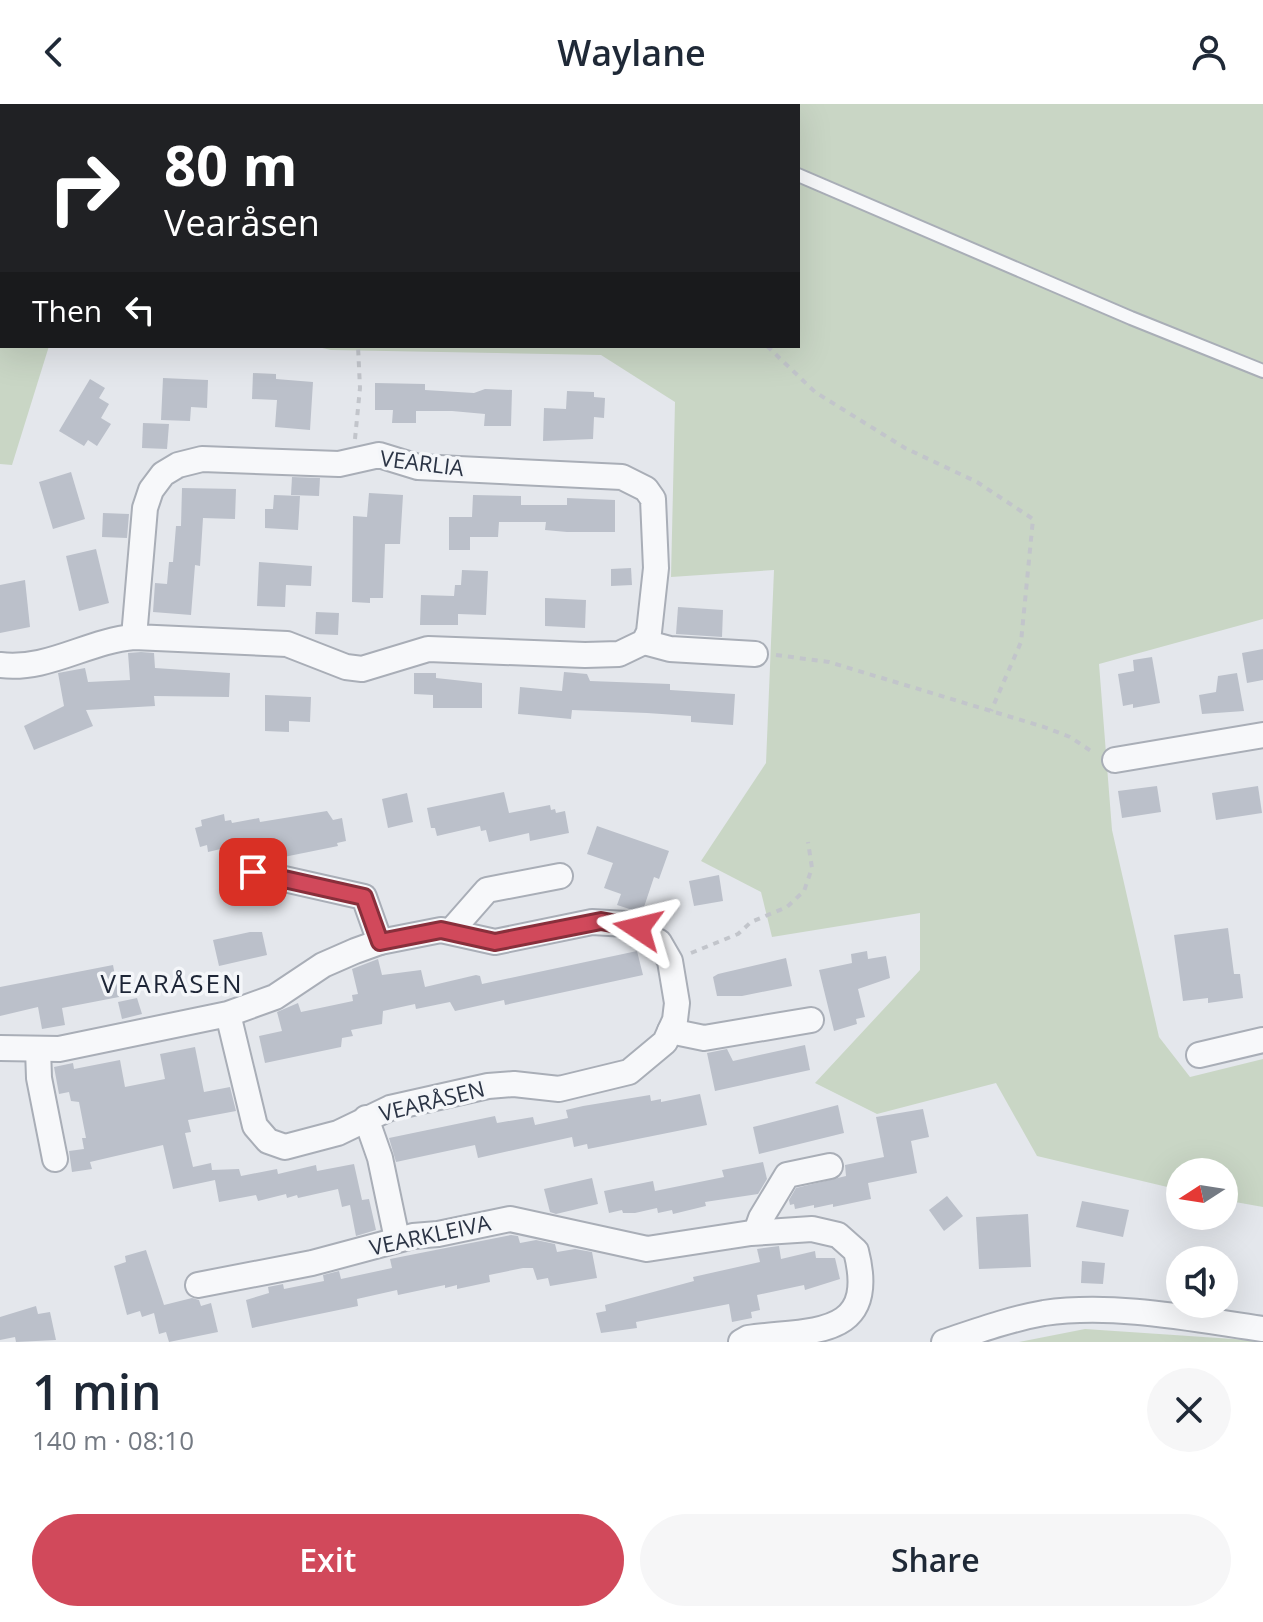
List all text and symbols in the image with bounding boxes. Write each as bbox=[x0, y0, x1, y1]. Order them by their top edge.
text: Waylane bbox=[557, 28, 706, 77]
icon: back bbox=[32, 30, 76, 74]
icon: person bbox=[1187, 30, 1231, 74]
text: 80 m bbox=[164, 126, 298, 202]
icon: right bbox=[32, 136, 136, 240]
text: Vearåsen bbox=[164, 198, 320, 247]
icon: left bbox=[118, 288, 162, 332]
text: Then bbox=[32, 290, 102, 331]
street label: VEARLIA bbox=[378, 442, 466, 482]
pin bbox=[219, 838, 287, 906]
icon: arrive bbox=[231, 850, 275, 894]
position arrow bbox=[596, 886, 680, 970]
district label: VEARÅSEN bbox=[100, 965, 244, 1001]
street label: VEARÅSEN bbox=[376, 1072, 488, 1128]
north arrow bbox=[1166, 1158, 1238, 1230]
map controls bbox=[1166, 1158, 1238, 1318]
street label: VEARKLEIVA bbox=[366, 1207, 493, 1262]
button: sound bbox=[1166, 1246, 1238, 1318]
text: 1 min bbox=[32, 1359, 162, 1424]
button: close bbox=[1147, 1368, 1231, 1452]
text: 140 m · 08:10 bbox=[32, 1422, 194, 1458]
button: Exit bbox=[32, 1514, 624, 1606]
button: Share bbox=[640, 1514, 1231, 1606]

